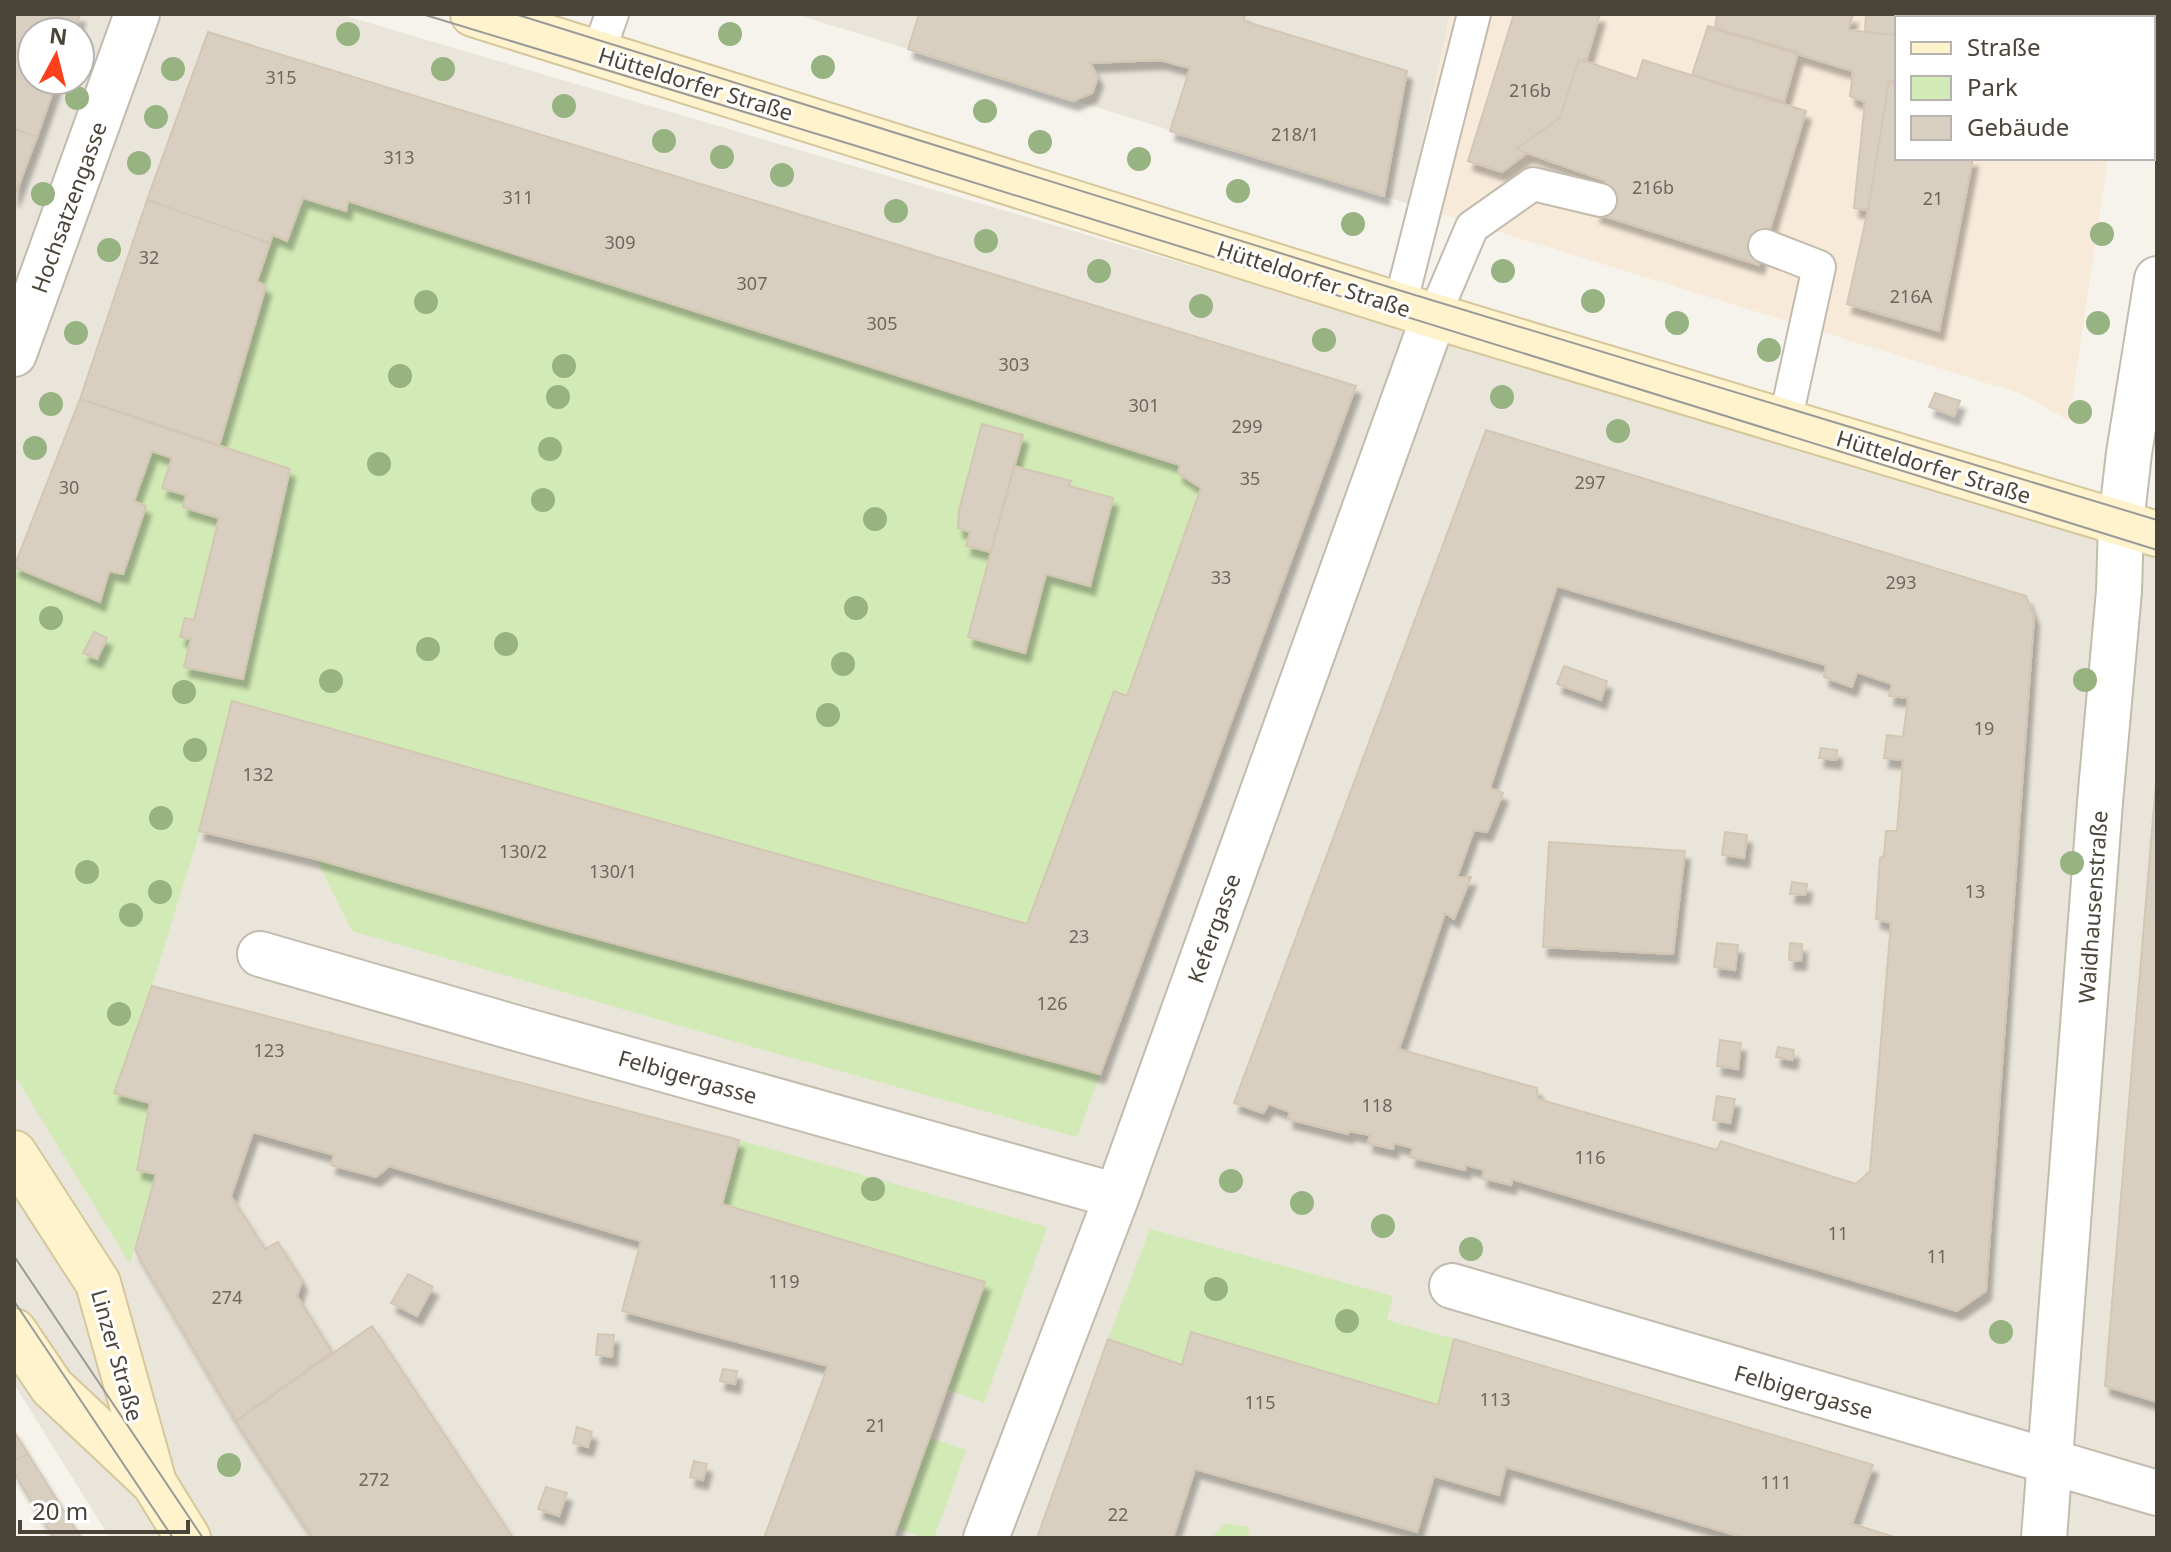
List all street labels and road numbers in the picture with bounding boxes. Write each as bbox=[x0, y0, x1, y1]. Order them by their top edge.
street label: Hütteldorfer Straße bbox=[595, 39, 797, 127]
street label: Hochsatzengasse bbox=[23, 117, 113, 297]
street label: Hütteldorfer Straße bbox=[1213, 233, 1415, 323]
street label: Hütteldorfer Straße bbox=[1833, 422, 2035, 510]
street label: Waidhausenstraße bbox=[2070, 809, 2114, 1005]
street label: Kefergasse bbox=[1179, 869, 1247, 987]
street label: Felbigergasse bbox=[615, 1042, 761, 1110]
street label: Linzer Straße bbox=[85, 1286, 151, 1424]
street label: Felbigergasse bbox=[1731, 1357, 1877, 1425]

